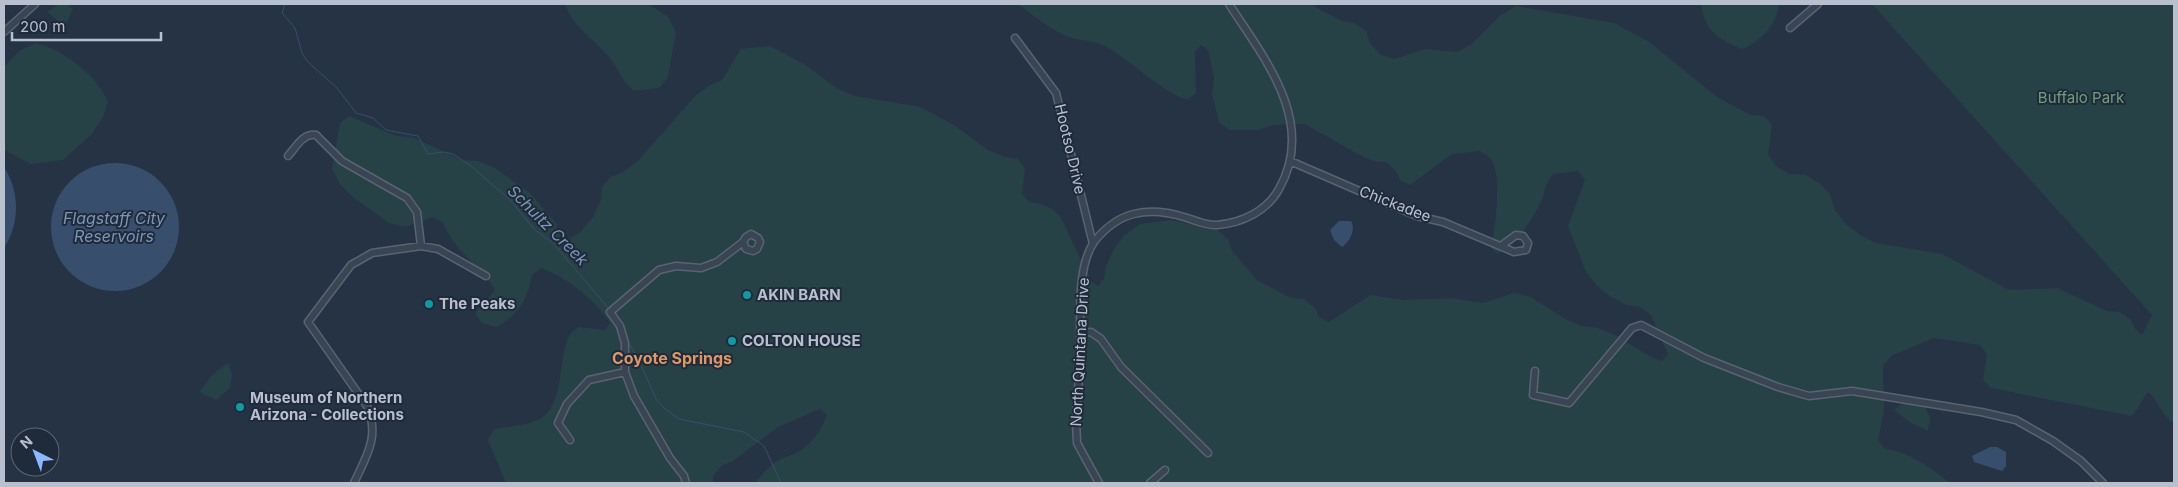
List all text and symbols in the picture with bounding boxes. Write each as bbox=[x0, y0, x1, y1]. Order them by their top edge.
scale bar bbox=[12, 10, 161, 42]
text: 200 m bbox=[20, 17, 65, 36]
park label: Buffalo Park bbox=[2038, 88, 2125, 107]
street label: Hootso Drive bbox=[1051, 102, 1090, 196]
water label: Schultz Creek bbox=[504, 181, 593, 270]
street label: Chickadee bbox=[1357, 181, 1434, 226]
water label: Flagstaff City Reservoirs bbox=[63, 208, 166, 246]
street label: North Quintana Drive bbox=[1066, 277, 1093, 427]
place label: AKIN BARN bbox=[757, 285, 841, 304]
marker: AKIN BARN bbox=[741, 289, 753, 301]
place label: The Peaks bbox=[439, 294, 515, 313]
marker: The Peaks bbox=[423, 298, 435, 310]
place label: COLTON HOUSE bbox=[742, 331, 861, 350]
marker: COLTON HOUSE bbox=[726, 335, 738, 347]
district label: Coyote Springs bbox=[612, 348, 732, 368]
place label: Museum of Northern Arizona - Collections bbox=[250, 388, 404, 424]
marker: Museum of Northern Arizona - Collections bbox=[234, 401, 246, 413]
north arrow bbox=[10, 427, 60, 477]
text: N bbox=[16, 432, 36, 452]

